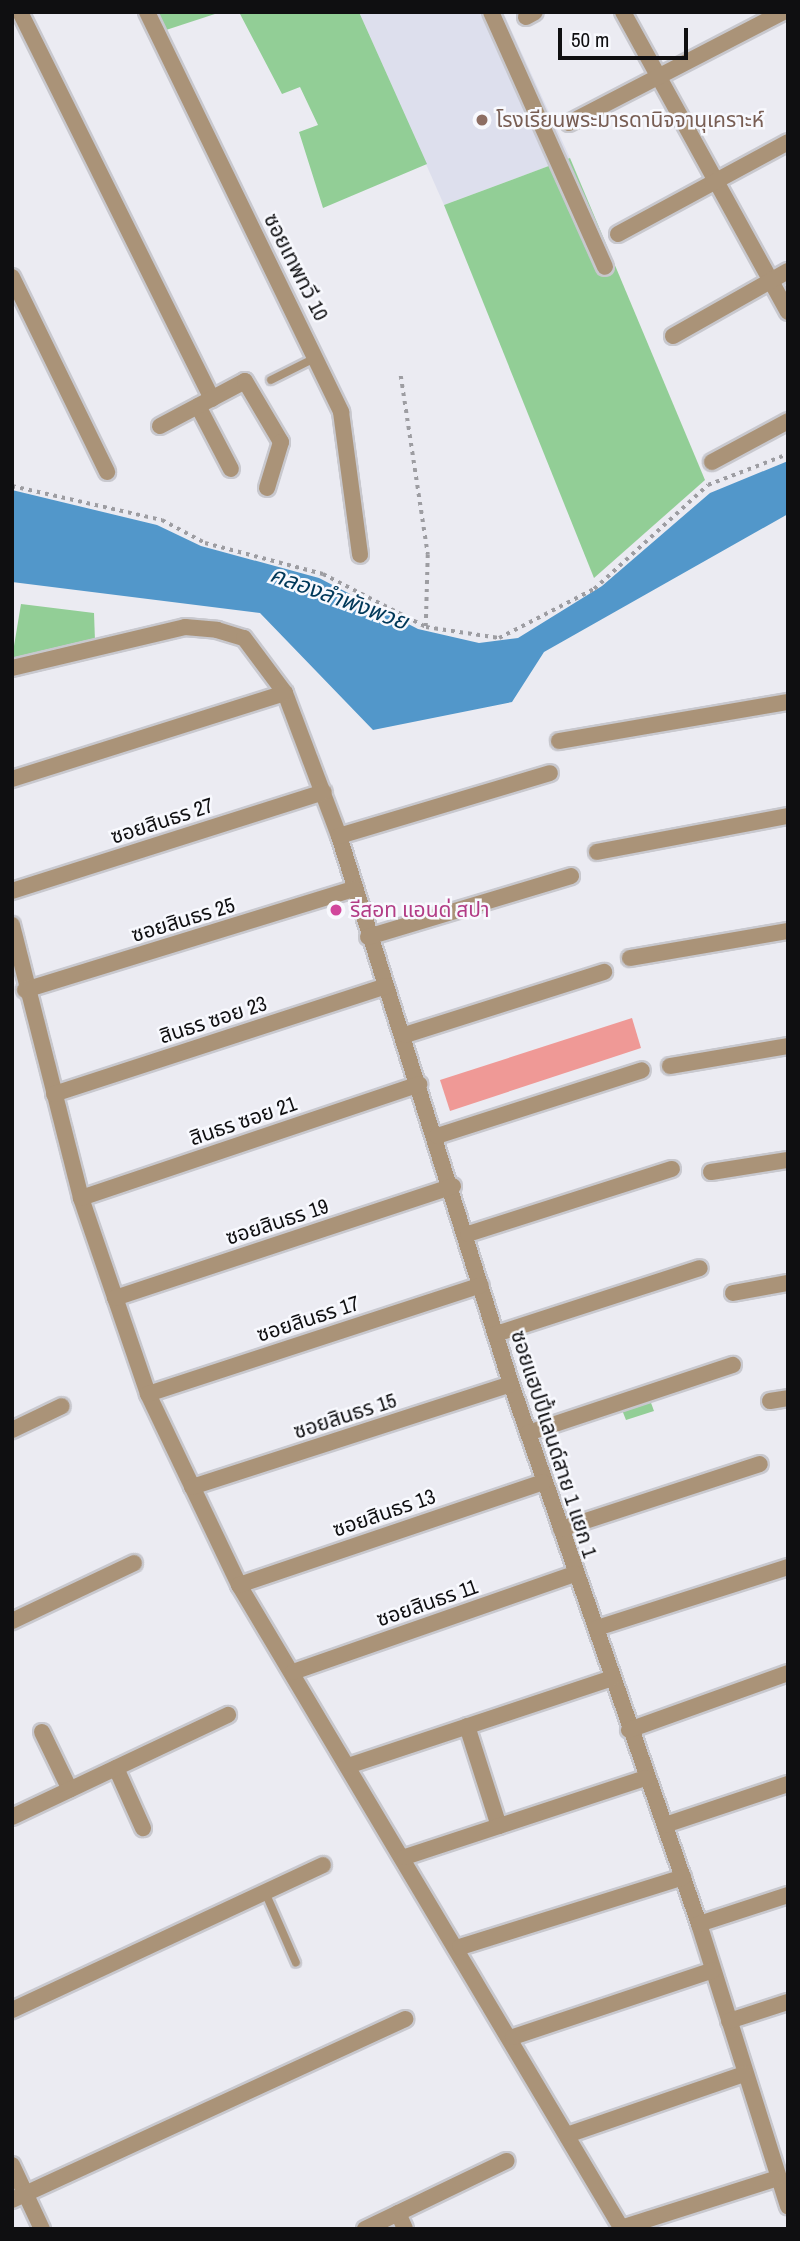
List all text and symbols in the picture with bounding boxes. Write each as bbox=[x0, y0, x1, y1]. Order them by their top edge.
scale bar bbox=[562, 14, 692, 58]
text: 50 m bbox=[571, 25, 609, 54]
place label: โรงเรียนพระมารดานิจจานุเคราะห์ bbox=[496, 107, 764, 133]
marker: โรงเรียนพระมารดานิจจานุเคราะห์ bbox=[474, 112, 490, 128]
street label: ซอยเทพทวี 10 bbox=[258, 209, 334, 325]
water label: คลองลำพังพวย bbox=[266, 560, 412, 636]
street label: ซอยสินธร 27 bbox=[107, 793, 217, 849]
street label: ซอยสินธร 25 bbox=[128, 892, 238, 948]
place label: รีสอท แอนด่ สปา bbox=[350, 897, 490, 923]
marker: รีสอท แอนด่ สปา bbox=[328, 902, 344, 918]
street label: สินธร ซอย 23 bbox=[156, 991, 270, 1049]
street label: สินธร ซอย 21 bbox=[186, 1091, 300, 1151]
street label: ซอยสินธร 19 bbox=[222, 1194, 332, 1250]
street label: ซอยสินธร 17 bbox=[253, 1291, 363, 1347]
street label: ซอยแฮปปี้แลนด์สาย 1 แยก 1 bbox=[505, 1327, 603, 1561]
street label: ซอยสินธร 15 bbox=[290, 1388, 400, 1444]
street label: ซอยสินธร 13 bbox=[329, 1484, 439, 1542]
street label: ซอยสินธร 11 bbox=[373, 1574, 481, 1632]

